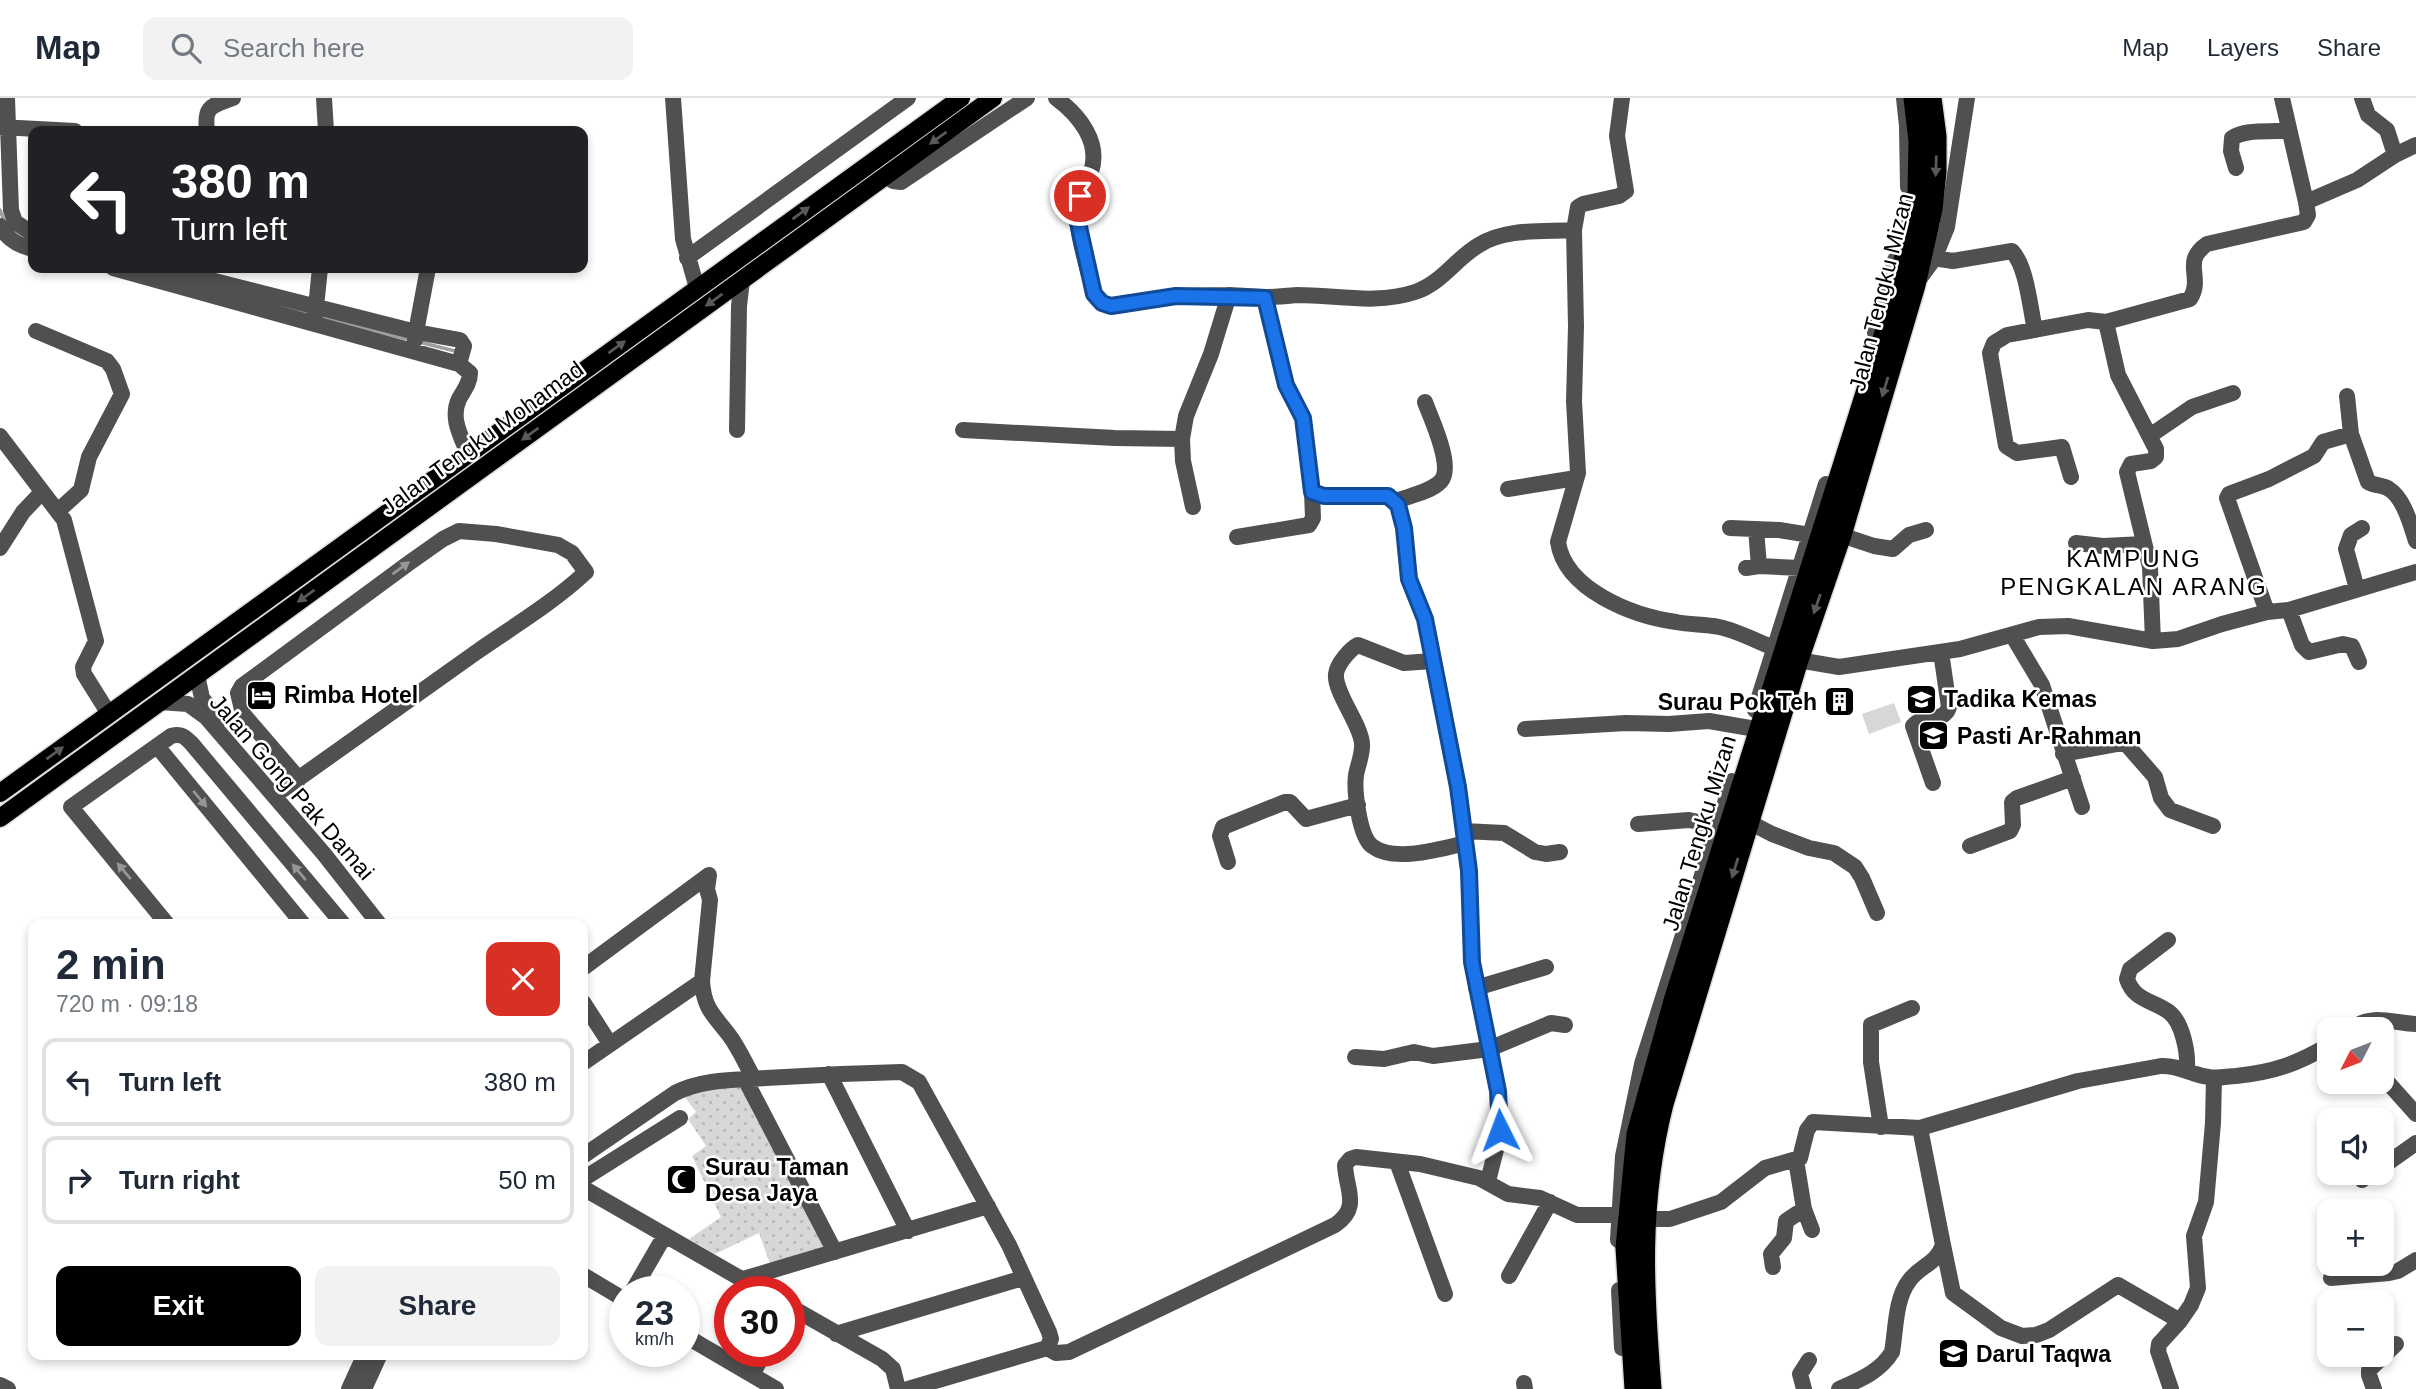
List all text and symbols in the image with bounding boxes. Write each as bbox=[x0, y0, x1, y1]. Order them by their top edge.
search box bbox=[143, 17, 633, 80]
text: Map bbox=[35, 29, 101, 66]
icon: search bbox=[167, 29, 205, 67]
text: Search here bbox=[223, 33, 365, 63]
text: Map bbox=[2122, 34, 2169, 61]
text: Layers bbox=[2207, 34, 2279, 61]
text: Share bbox=[2317, 34, 2381, 61]
one-way arrow bbox=[929, 131, 947, 145]
icon: left bbox=[56, 154, 147, 245]
text: 380 m bbox=[171, 154, 310, 208]
one-way arrow bbox=[1930, 155, 1941, 177]
pin bbox=[1050, 166, 1110, 226]
icon: arrive bbox=[1061, 177, 1099, 215]
street label: Jalan Tengku Mizan bbox=[1844, 190, 1918, 394]
one-way arrow bbox=[792, 206, 810, 220]
text: Turn left bbox=[171, 211, 287, 247]
one-way arrow bbox=[705, 293, 723, 307]
one-way arrow bbox=[608, 340, 626, 354]
street label: Jalan Tengku Mohamad bbox=[376, 356, 588, 520]
one-way arrow bbox=[1879, 377, 1889, 398]
one-way arrow bbox=[521, 427, 539, 441]
district label: KAMPUNG PENGKALAN ARANG bbox=[2000, 545, 2268, 600]
one-way arrow bbox=[392, 562, 410, 576]
one-way arrow bbox=[297, 589, 315, 603]
one-way arrow bbox=[1811, 594, 1822, 615]
hotel icon: Rimba Hotel bbox=[244, 678, 278, 712]
place label: Rimba Hotel bbox=[284, 682, 418, 708]
school or university icon: Tadika Kemas bbox=[1904, 682, 1938, 716]
building icon: Surau Pok Teh bbox=[1823, 685, 1857, 719]
place label: Tadika Kemas bbox=[1944, 686, 2097, 712]
street label: Jalan Gong Pak Damai bbox=[205, 689, 379, 885]
place label: Surau Pok Teh bbox=[1658, 689, 1817, 715]
school or university icon: Pasti Ar-Rahman bbox=[1917, 719, 1951, 753]
place label: Pasti Ar-Rahman bbox=[1957, 723, 2141, 749]
street label: Jalan Tengku Mizan bbox=[1657, 732, 1741, 934]
one-way arrow bbox=[46, 746, 64, 760]
one-way arrow bbox=[192, 790, 207, 807]
one-way arrow bbox=[1729, 858, 1739, 879]
one-way arrow bbox=[117, 863, 132, 880]
one-way arrow bbox=[292, 863, 307, 880]
text: 2 min bbox=[56, 941, 166, 988]
button: close bbox=[486, 942, 560, 1016]
text: 720 m · 09:18 bbox=[56, 991, 198, 1017]
north arrow bbox=[2317, 1017, 2394, 1094]
map controls bbox=[2317, 1017, 2394, 1367]
icon: left bbox=[60, 1063, 98, 1101]
text: Turn left bbox=[119, 1067, 221, 1097]
text: 380 m bbox=[484, 1067, 556, 1097]
position arrow bbox=[1463, 1093, 1537, 1167]
button: sound bbox=[2317, 1108, 2394, 1185]
place label: Surau Taman Desa Jaya bbox=[705, 1154, 849, 1206]
icon: right bbox=[60, 1161, 98, 1199]
mosque icon: Surau Taman Desa Jaya bbox=[665, 1163, 699, 1197]
text: Turn right bbox=[119, 1165, 240, 1195]
text: 50 m bbox=[498, 1165, 556, 1195]
button: + bbox=[2317, 1199, 2394, 1276]
button: Exit bbox=[56, 1266, 301, 1346]
button: Share bbox=[315, 1266, 560, 1346]
speed limit sign: 30 bbox=[714, 1276, 805, 1367]
button: − bbox=[2317, 1290, 2394, 1367]
text: 23 bbox=[635, 1293, 674, 1332]
text: km/h bbox=[635, 1329, 674, 1349]
school or university icon: Darul Taqwa bbox=[1936, 1337, 1970, 1371]
place label: Darul Taqwa bbox=[1976, 1341, 2111, 1367]

